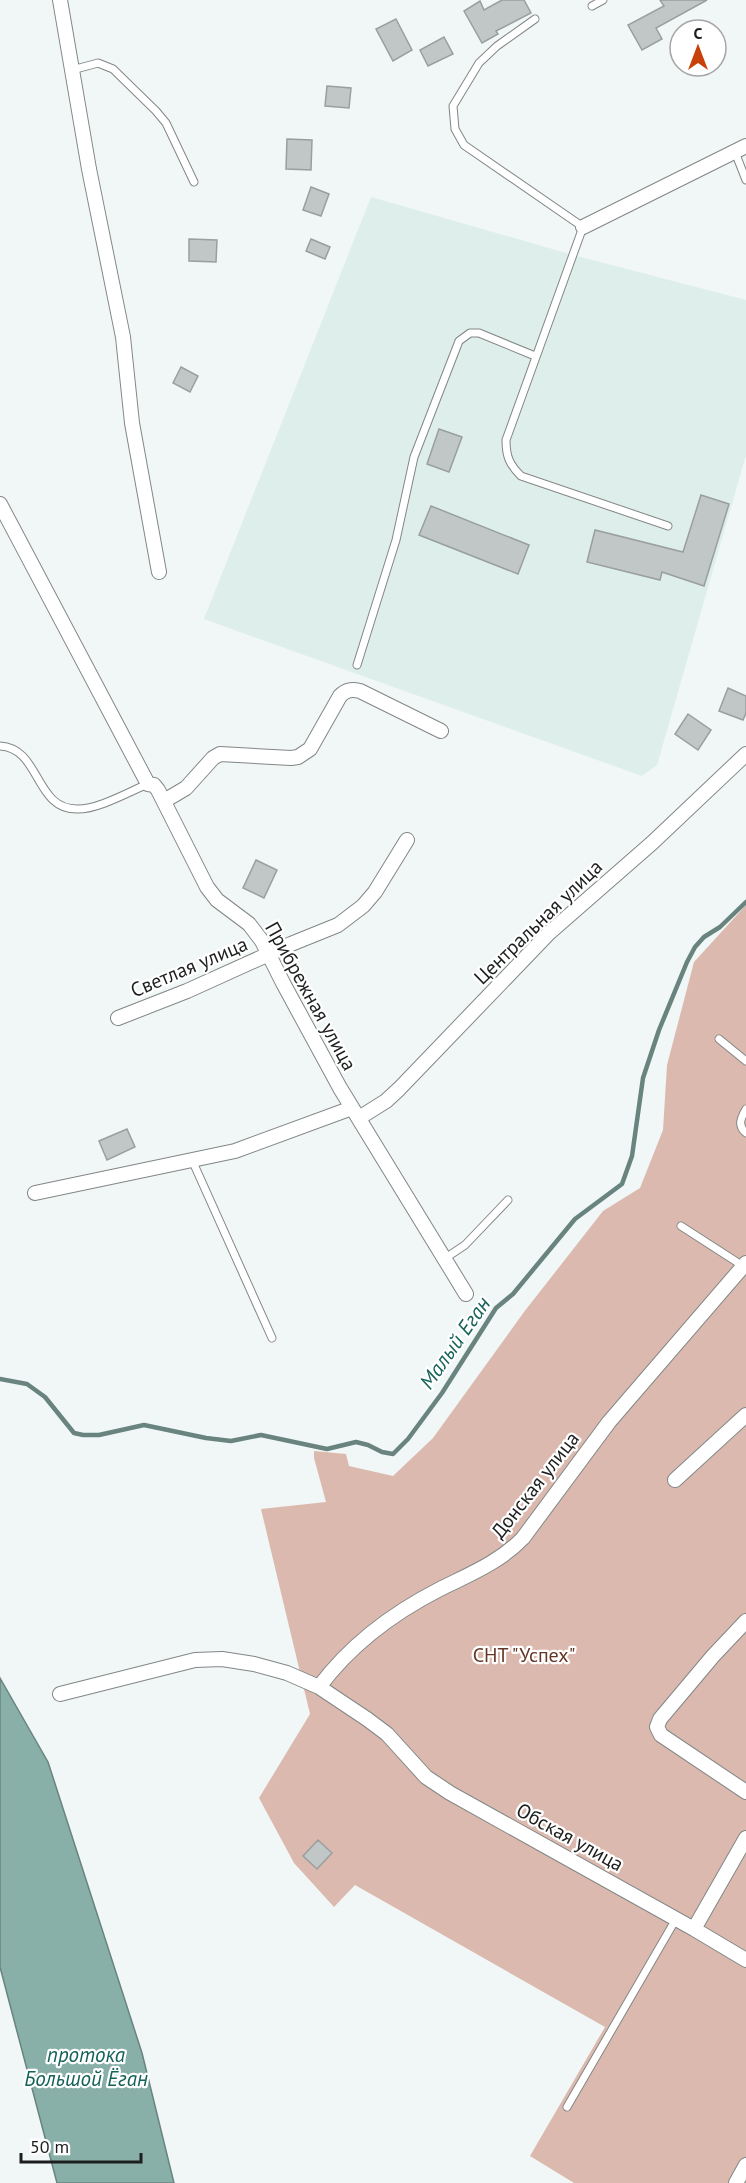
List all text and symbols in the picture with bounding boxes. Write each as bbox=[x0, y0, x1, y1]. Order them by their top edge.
north arrow bbox=[668, 18, 728, 78]
text: С bbox=[694, 23, 703, 43]
street label: Центральная улица bbox=[468, 854, 608, 990]
street label: Прибрежная улица bbox=[259, 917, 363, 1075]
street label: Светлая улица bbox=[126, 931, 252, 1003]
water label: Малый Еган bbox=[413, 1291, 496, 1394]
street label: Донская улица bbox=[485, 1426, 585, 1544]
park label: СНТ "Успех" bbox=[473, 1642, 575, 1668]
street label: Обская улица bbox=[512, 1797, 628, 1877]
water label: протока Большой Ёган bbox=[24, 2041, 148, 2092]
scale bar bbox=[21, 2126, 141, 2164]
text: 50 m bbox=[30, 2135, 69, 2158]

